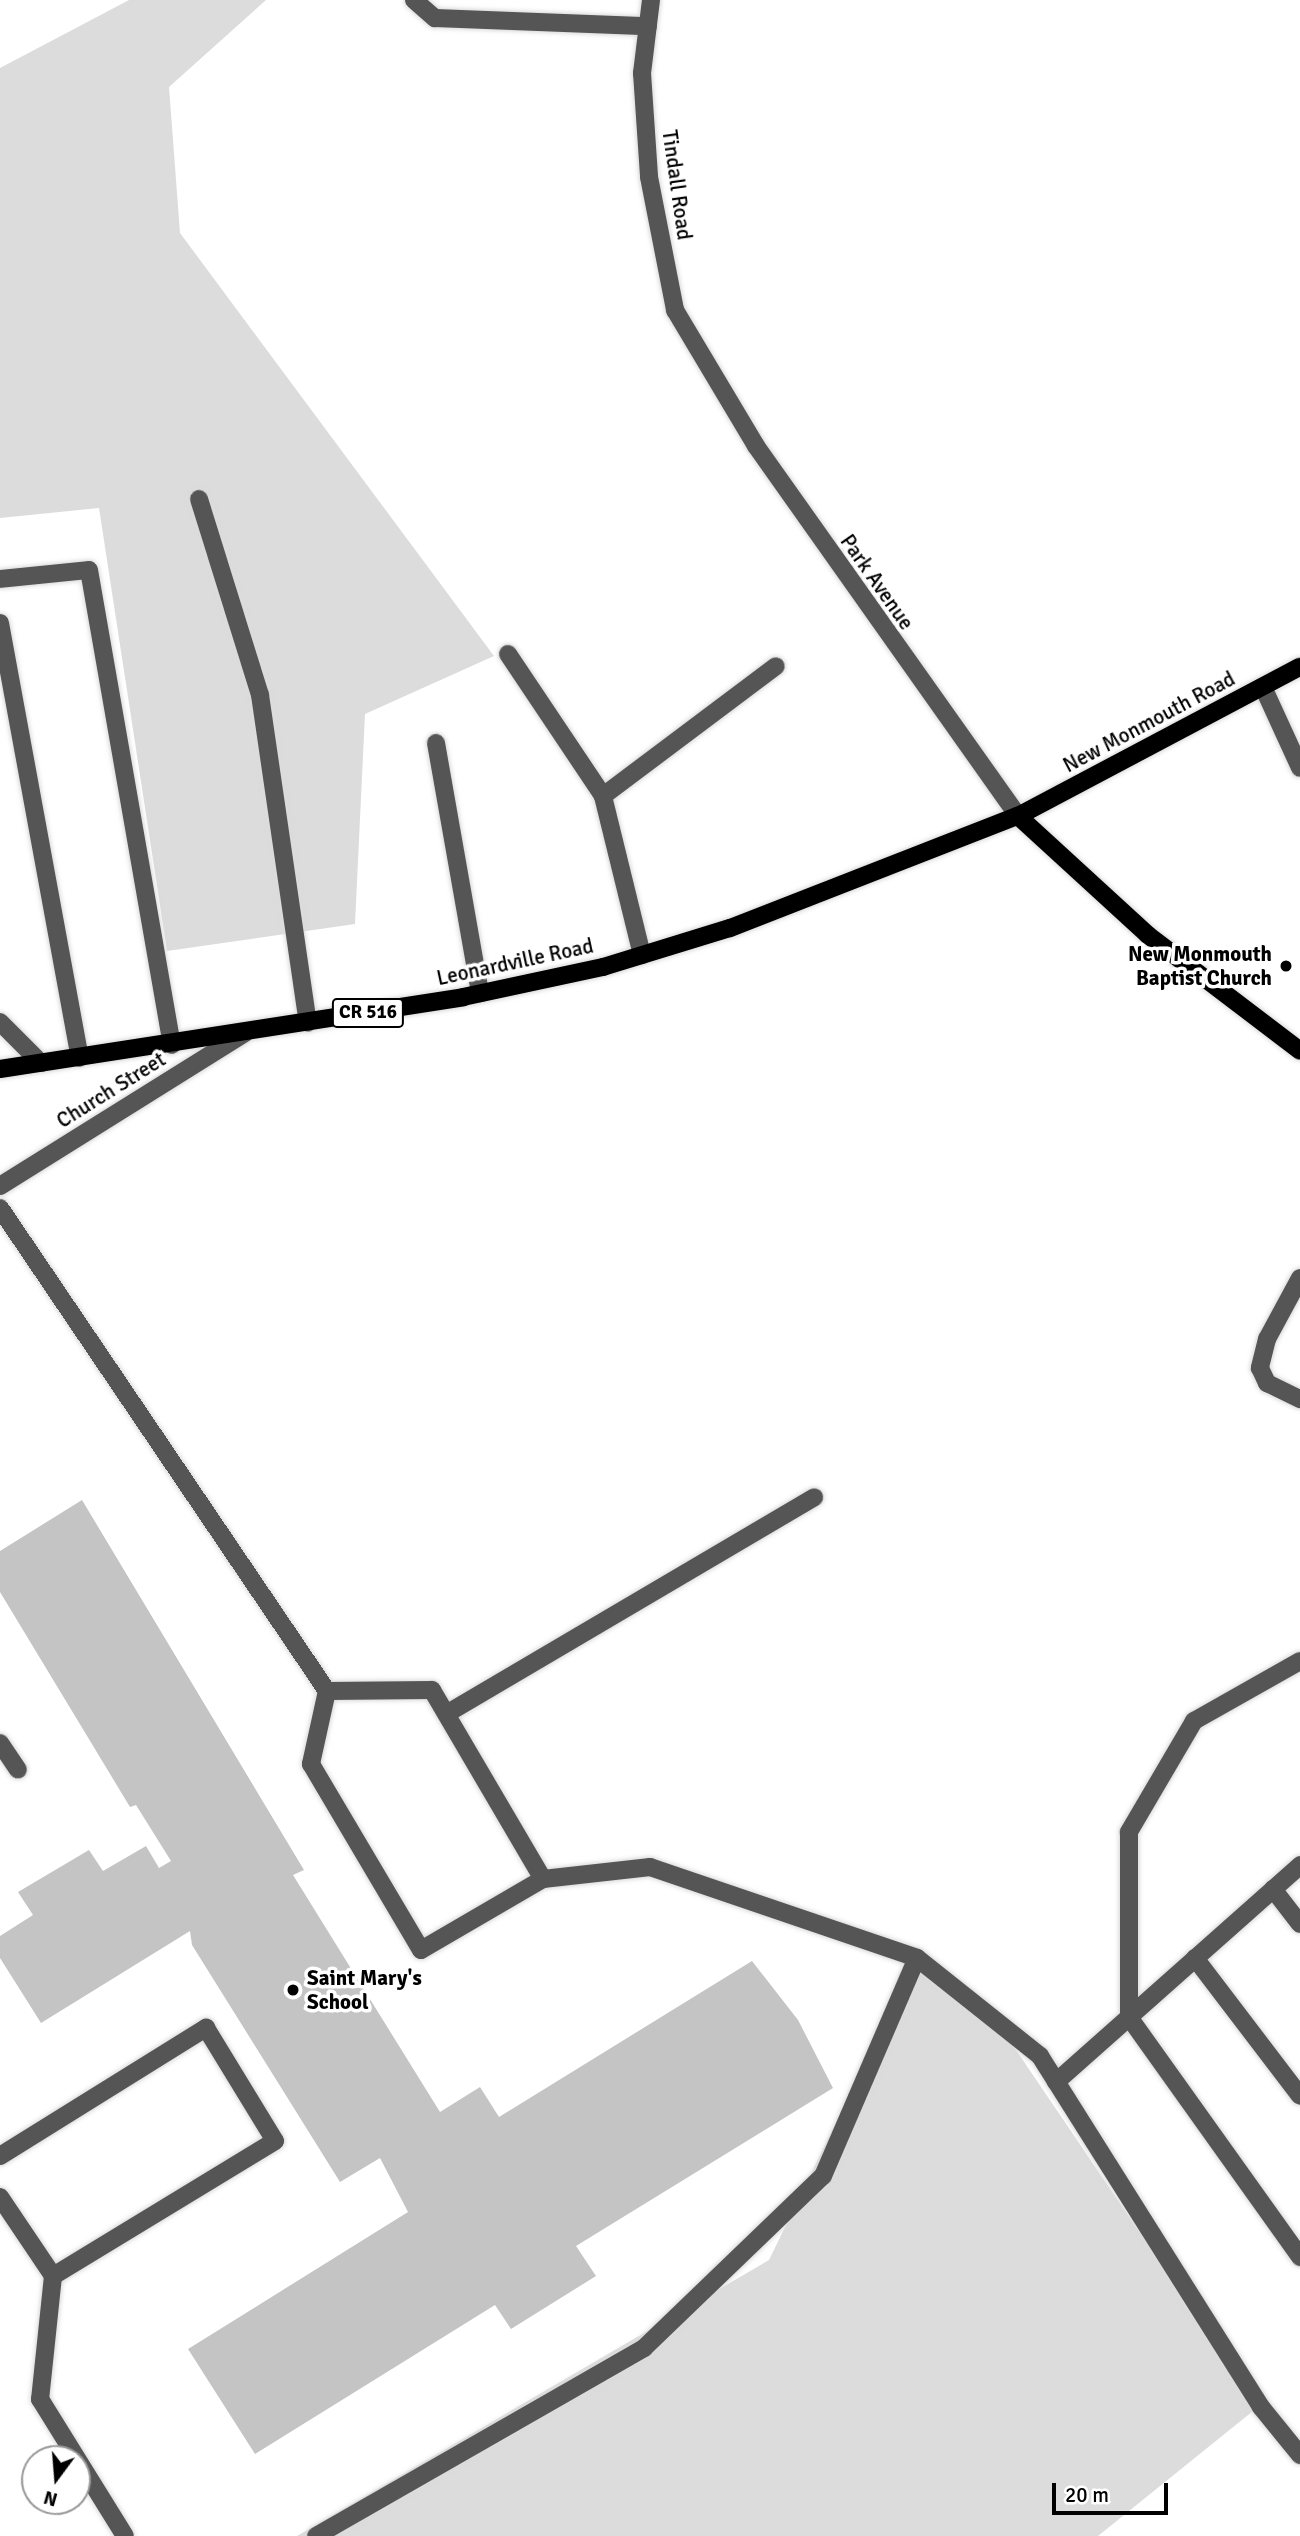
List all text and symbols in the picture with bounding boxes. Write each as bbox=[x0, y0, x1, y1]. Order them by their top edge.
street label: Tindall Road bbox=[657, 128, 697, 242]
street label: Park Avenue bbox=[835, 529, 919, 635]
street label: New Monmouth Road bbox=[1059, 666, 1239, 778]
street label: Leonardville Road bbox=[434, 933, 596, 991]
place label: New Monmouth Baptist Church bbox=[1128, 941, 1272, 991]
marker: New Monmouth Baptist Church bbox=[1278, 958, 1294, 974]
road number: CR 516 bbox=[331, 998, 405, 1028]
street label: Church Street bbox=[52, 1047, 170, 1133]
place label: Saint Mary's School bbox=[307, 1965, 422, 2015]
marker: Saint Mary's School bbox=[285, 1982, 301, 1998]
north arrow bbox=[21, 2445, 91, 2515]
scale bar bbox=[1055, 2470, 1170, 2514]
text: 20 m bbox=[1065, 2482, 1109, 2508]
text: N bbox=[41, 2485, 60, 2512]

